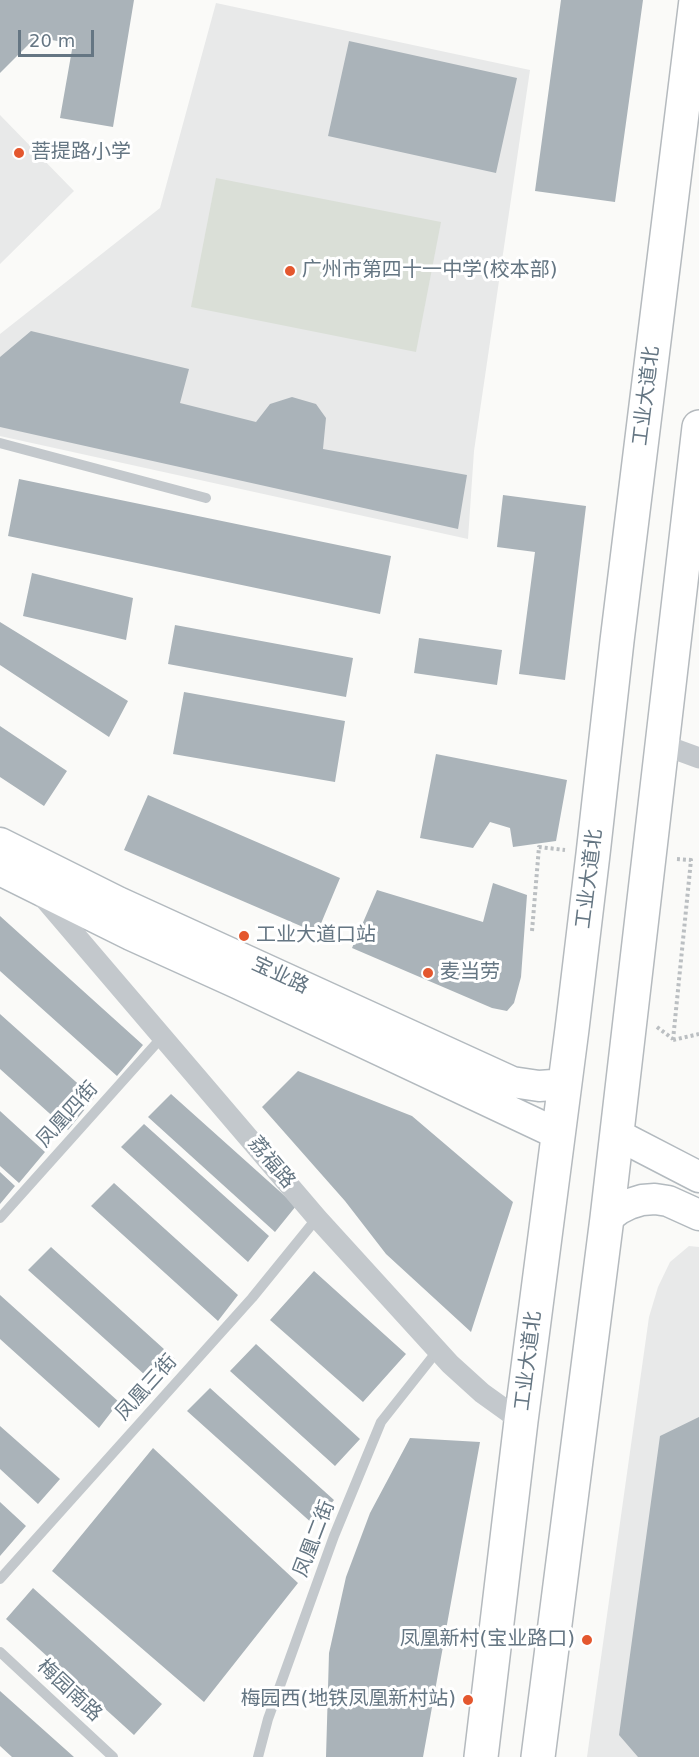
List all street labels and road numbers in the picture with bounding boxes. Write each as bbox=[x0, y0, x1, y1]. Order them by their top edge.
street label: 工业大道北 bbox=[629, 345, 665, 447]
street label: 工业大道北 bbox=[572, 828, 608, 930]
street label: 宝业路 bbox=[248, 952, 312, 1000]
street label: 凤凰四街 bbox=[32, 1077, 104, 1153]
street label: 荔福路 bbox=[243, 1132, 299, 1194]
street label: 工业大道北 bbox=[511, 1310, 547, 1412]
street label: 凤凰三街 bbox=[111, 1350, 183, 1426]
street label: 凤凰二街 bbox=[289, 1497, 341, 1581]
street label: 梅园南路 bbox=[32, 1655, 106, 1727]

